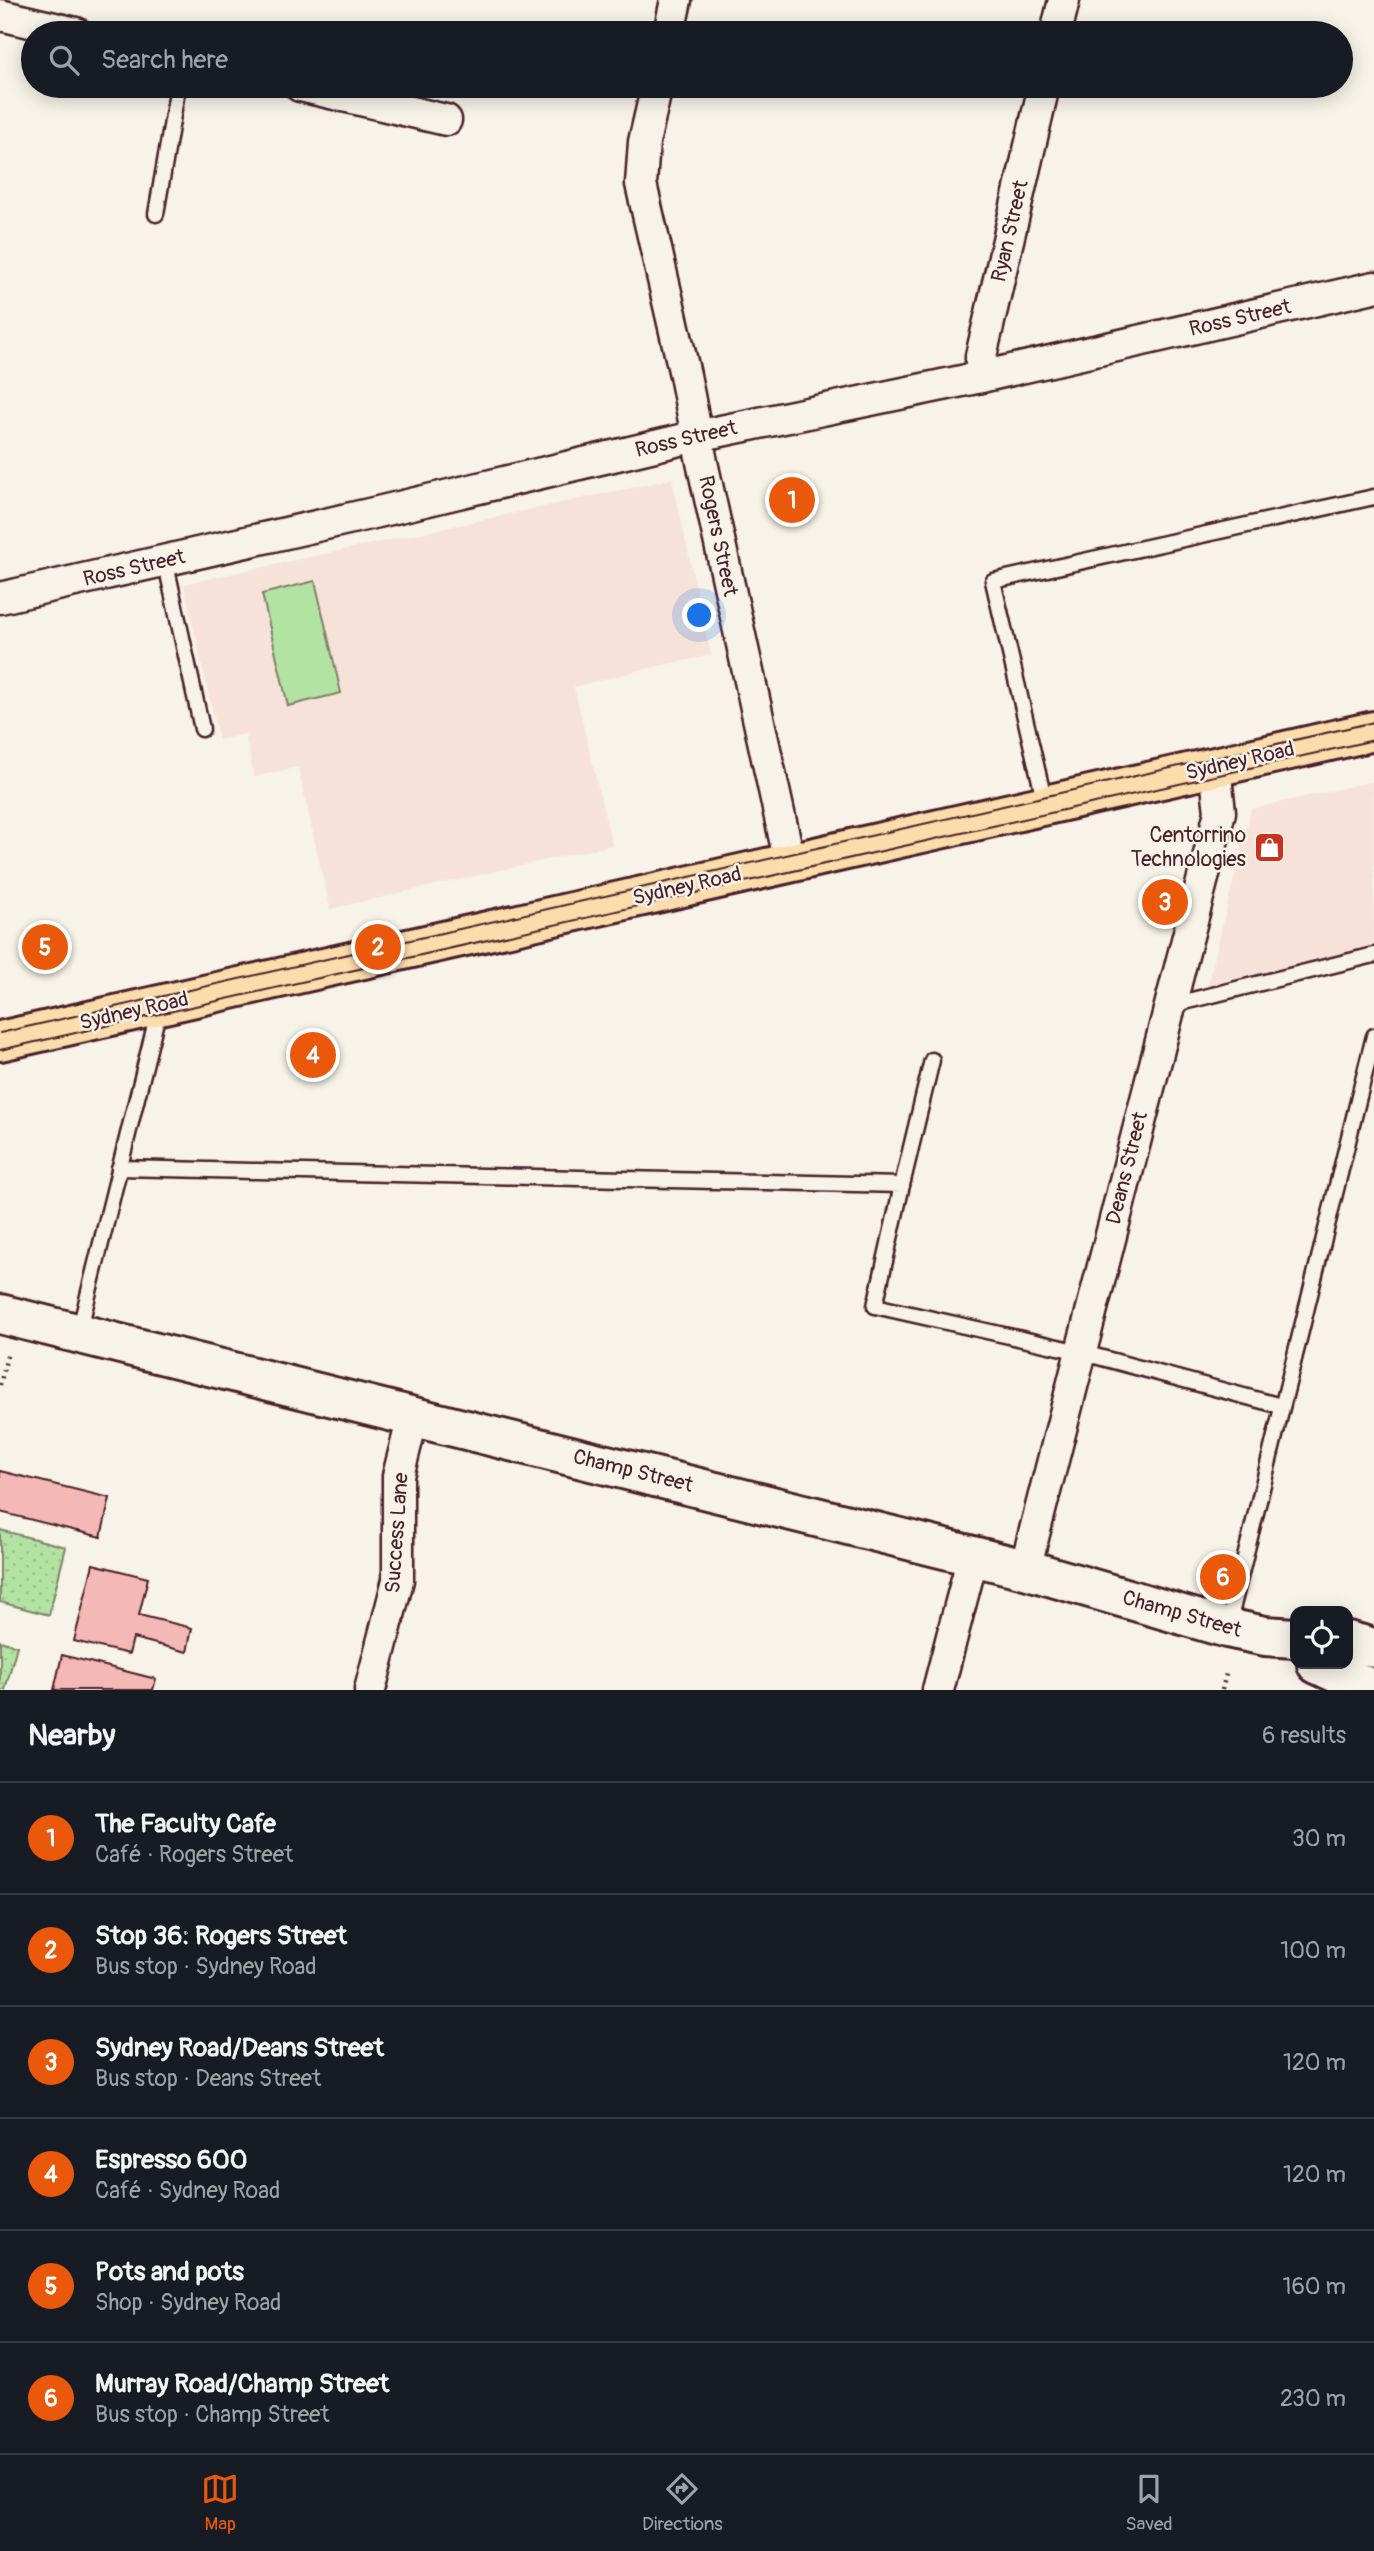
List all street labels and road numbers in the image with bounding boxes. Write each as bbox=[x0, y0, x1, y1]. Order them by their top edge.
street label: Ryan Street bbox=[985, 177, 1035, 285]
street label: Ross Street bbox=[1186, 293, 1294, 343]
street label: Ross Street bbox=[632, 414, 740, 464]
street label: Rogers Street bbox=[692, 473, 744, 599]
street label: Ross Street bbox=[80, 543, 188, 593]
street label: Sydney Road bbox=[1183, 735, 1297, 787]
street label: Sydney Road bbox=[630, 860, 744, 912]
street label: Sydney Road bbox=[77, 985, 191, 1037]
street label: Deans Street bbox=[1100, 1108, 1154, 1227]
street label: Champ Street bbox=[570, 1443, 696, 1499]
street label: Success Lane bbox=[379, 1471, 415, 1594]
street label: Champ Street bbox=[1119, 1584, 1245, 1644]

